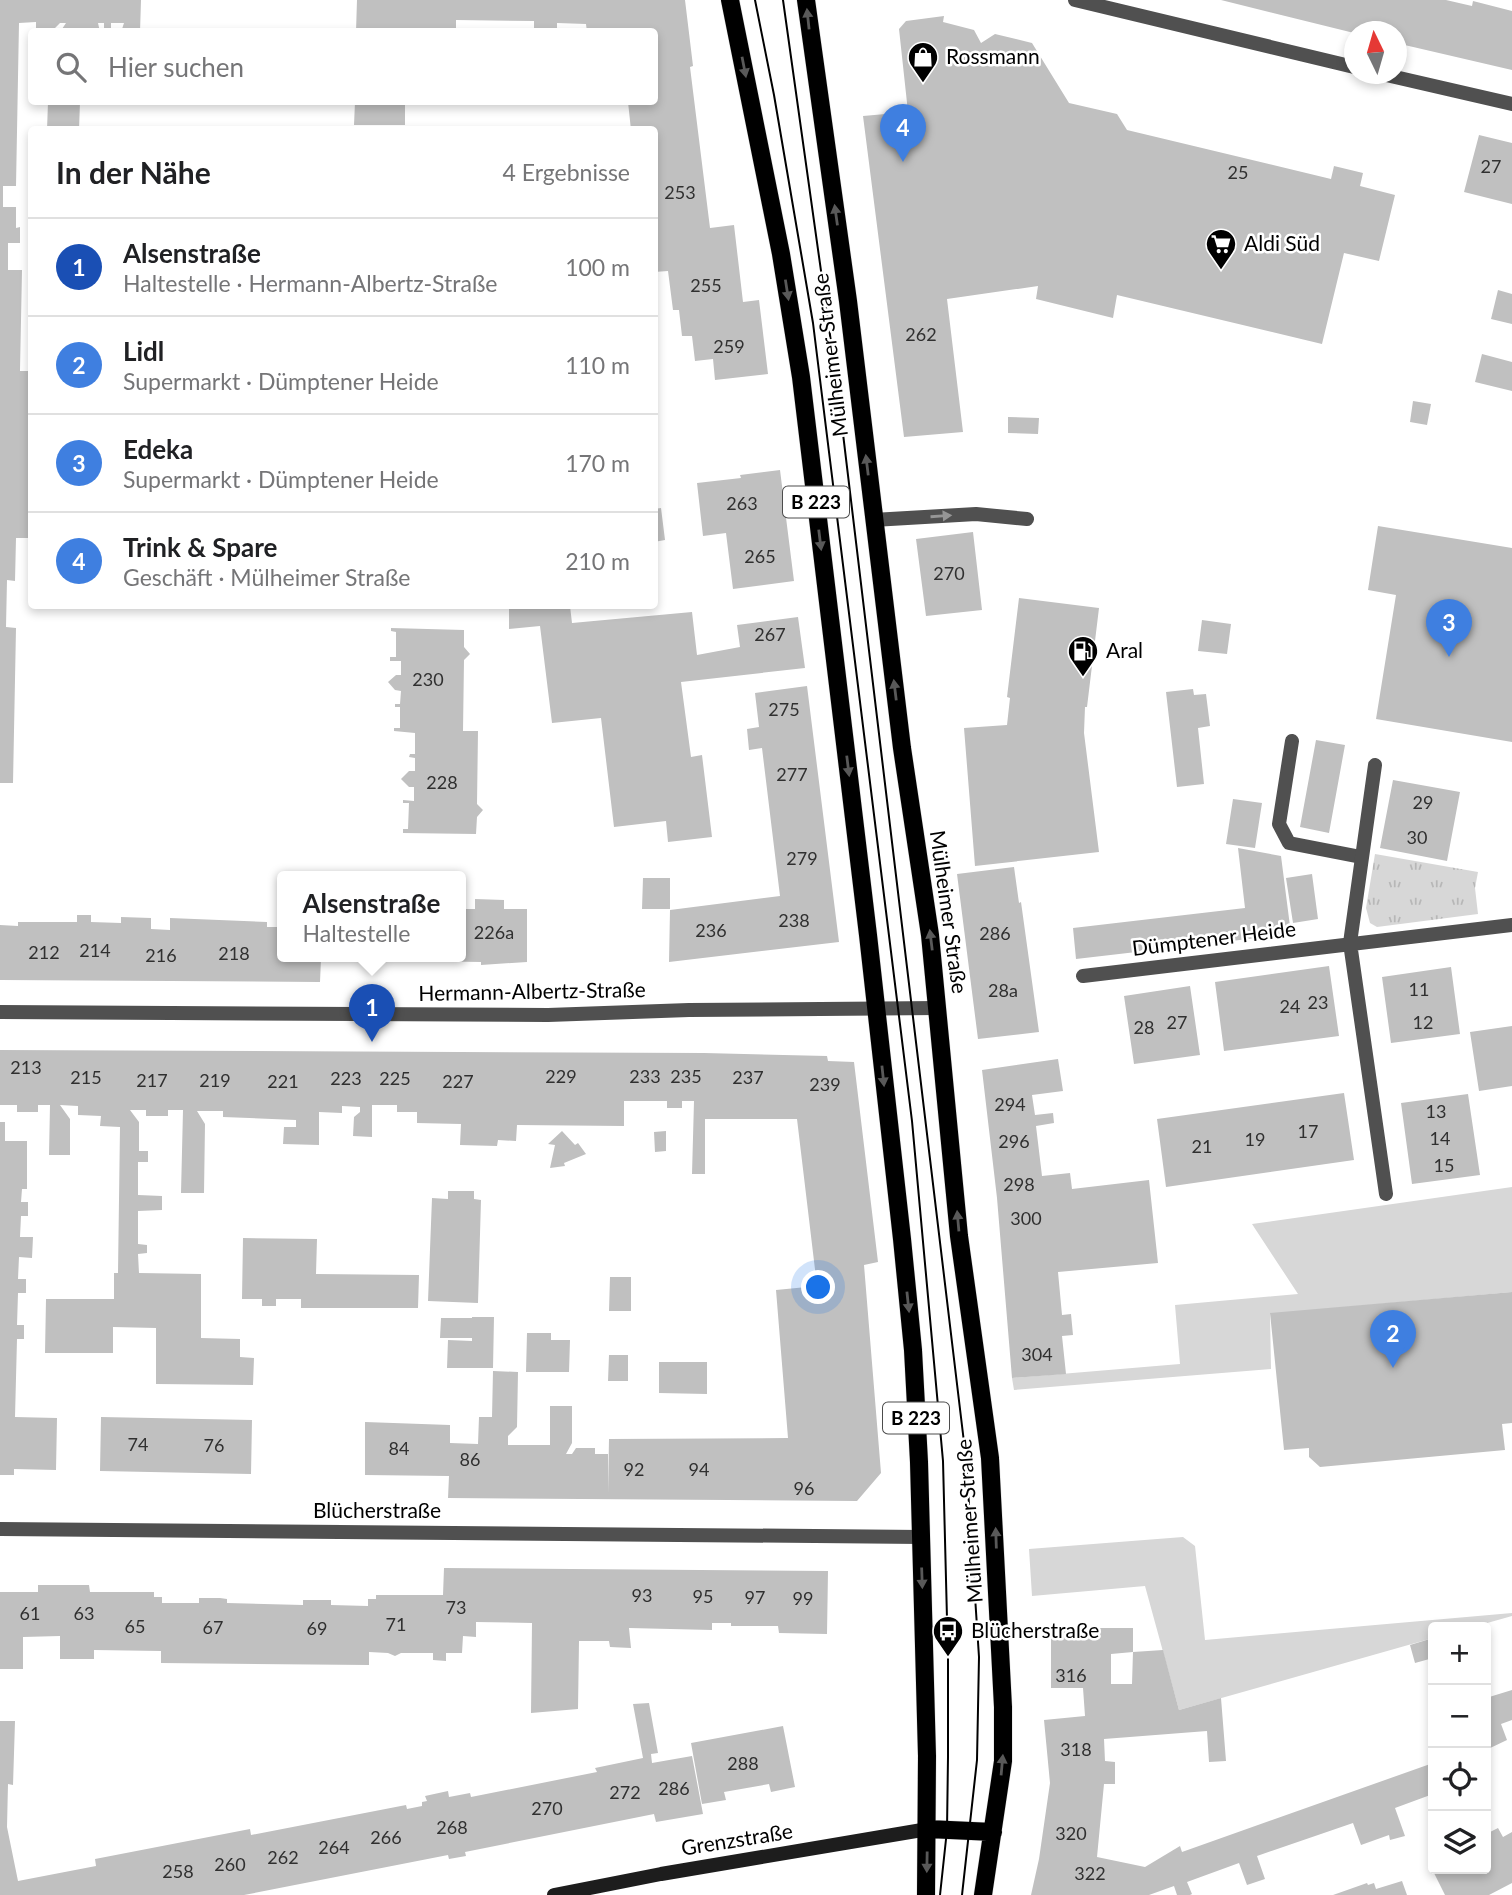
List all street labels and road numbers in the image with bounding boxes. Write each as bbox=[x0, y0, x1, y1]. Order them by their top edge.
street label: Mülheimer Straße bbox=[807, 272, 852, 438]
road number: B 223 bbox=[783, 486, 849, 517]
street label: Mülheimer Straße bbox=[926, 829, 973, 995]
street label: Dümptener Heide bbox=[1130, 915, 1297, 960]
street label: Hermann-Albertz-Straße bbox=[418, 976, 646, 1005]
road number: B 223 bbox=[883, 1402, 949, 1434]
street label: Mülheimer Straße bbox=[950, 1438, 987, 1604]
street label: Blücherstraße bbox=[313, 1497, 441, 1522]
street label: Grenzstraße bbox=[679, 1817, 794, 1860]

